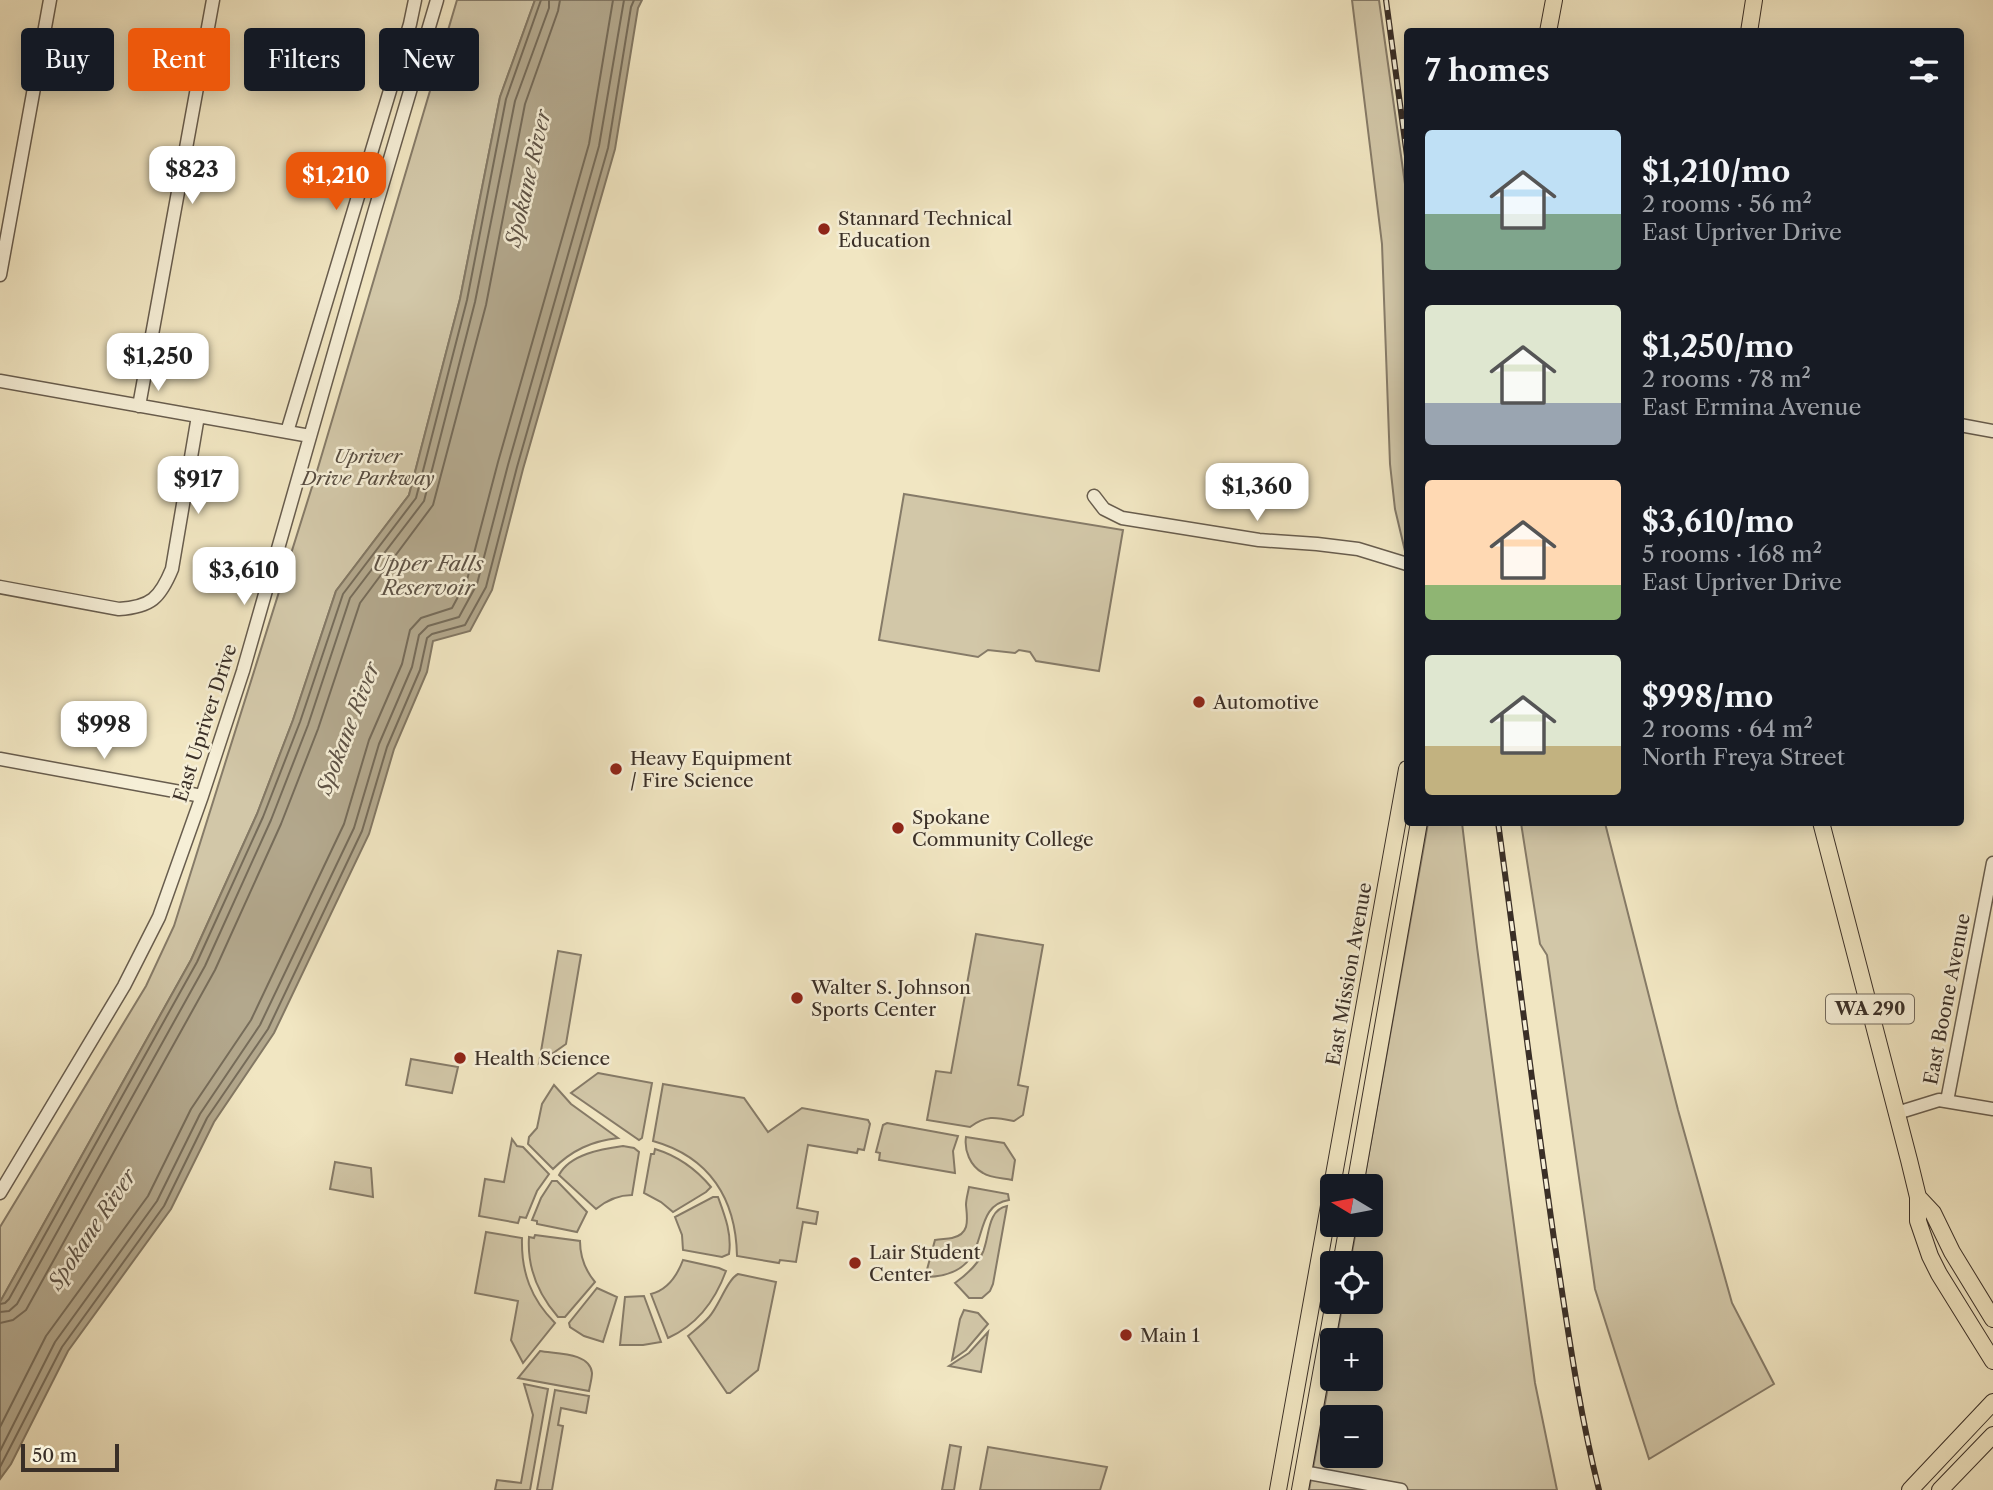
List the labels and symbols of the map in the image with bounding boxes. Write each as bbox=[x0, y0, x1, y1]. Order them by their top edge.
water label: Spokane River bbox=[500, 106, 556, 251]
pin: $823 bbox=[151, 146, 233, 206]
pin: $1,210 bbox=[279, 152, 393, 212]
place label: Stannard Technical Education bbox=[838, 207, 1012, 252]
marker: Stannard Technical Education bbox=[816, 221, 832, 237]
pin: $1,250 bbox=[101, 334, 215, 393]
park label: Upriver Drive Parkway bbox=[299, 445, 435, 490]
pin: $917 bbox=[157, 456, 239, 516]
pin: $1,360 bbox=[1200, 463, 1314, 523]
pin: $3,610 bbox=[187, 548, 301, 607]
water label: Upper Falls Reservoir bbox=[372, 551, 485, 600]
street label: East Upriver Drive bbox=[169, 641, 241, 805]
water label: Spokane River bbox=[311, 657, 385, 800]
place label: Automotive bbox=[1212, 691, 1319, 714]
marker: Automotive bbox=[1191, 694, 1207, 710]
pin: $998 bbox=[63, 702, 145, 761]
place label: Heavy Equipment / Fire Science bbox=[630, 747, 792, 792]
marker: Heavy Equipment / Fire Science bbox=[608, 761, 624, 777]
place label: Spokane Community College bbox=[912, 806, 1094, 851]
marker: Spokane Community College bbox=[890, 820, 906, 836]
street label: East Mission Avenue bbox=[1322, 881, 1376, 1067]
street label: East Boone Avenue bbox=[1919, 911, 1975, 1087]
place label: Walter S. Johnson Sports Center bbox=[810, 976, 971, 1021]
marker: Walter S. Johnson Sports Center bbox=[789, 990, 805, 1006]
road number: WA 290 bbox=[1826, 994, 1914, 1024]
place label: Health Science bbox=[474, 1047, 610, 1070]
marker: Health Science bbox=[452, 1050, 468, 1066]
water label: Spokane River bbox=[41, 1163, 142, 1296]
north arrow bbox=[1320, 1174, 1382, 1237]
place label: Lair Student Center bbox=[869, 1241, 981, 1286]
marker: Lair Student Center bbox=[847, 1255, 863, 1271]
place label: Main 1 bbox=[1140, 1324, 1200, 1347]
marker: Main 1 bbox=[1118, 1327, 1134, 1343]
scale bar bbox=[21, 1441, 119, 1473]

